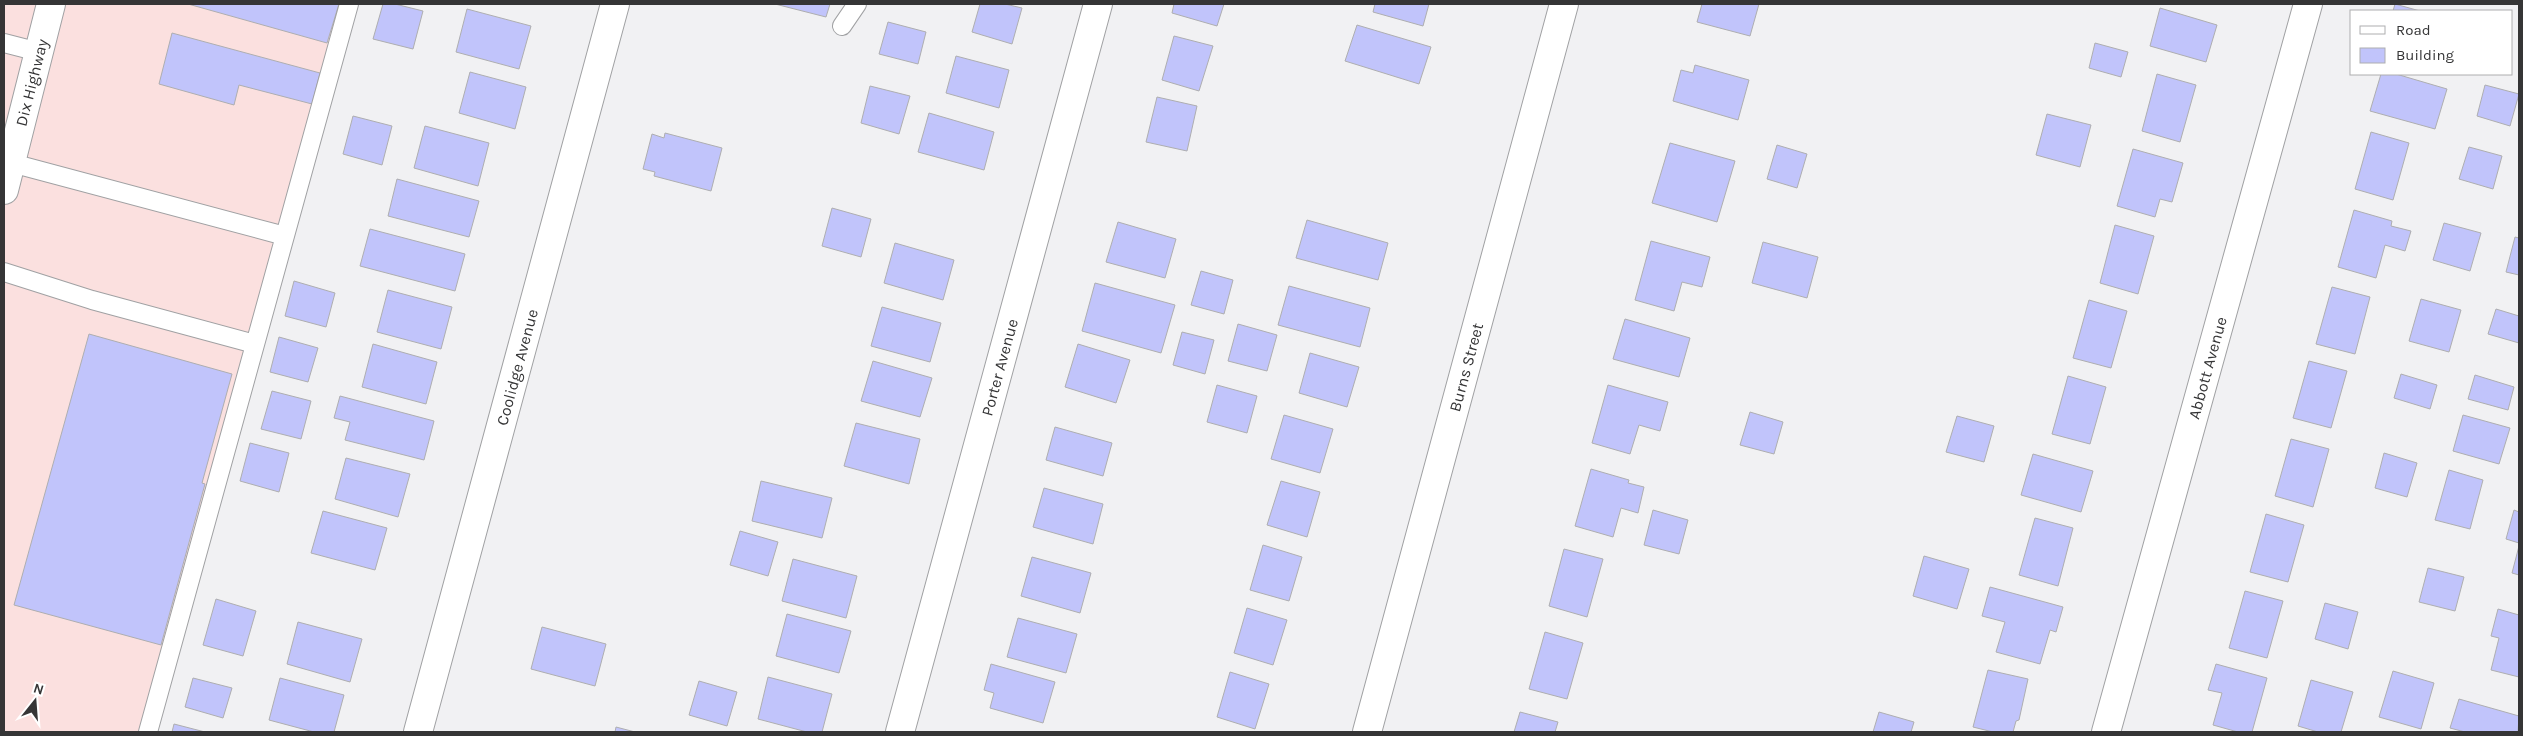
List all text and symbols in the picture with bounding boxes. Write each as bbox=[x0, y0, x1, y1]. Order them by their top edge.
legend bbox=[2350, 10, 2513, 75]
text: Road bbox=[2396, 21, 2431, 39]
street label: Dix Highway bbox=[11, 36, 51, 128]
text: Building bbox=[2396, 46, 2454, 64]
street label: Coolidge Avenue bbox=[492, 307, 542, 427]
street label: Abbott Avenue bbox=[2184, 314, 2230, 421]
street label: Porter Avenue bbox=[977, 317, 1021, 418]
street label: Burns Street bbox=[1445, 321, 1487, 414]
north arrow bbox=[10, 676, 60, 726]
text: N bbox=[31, 679, 46, 699]

